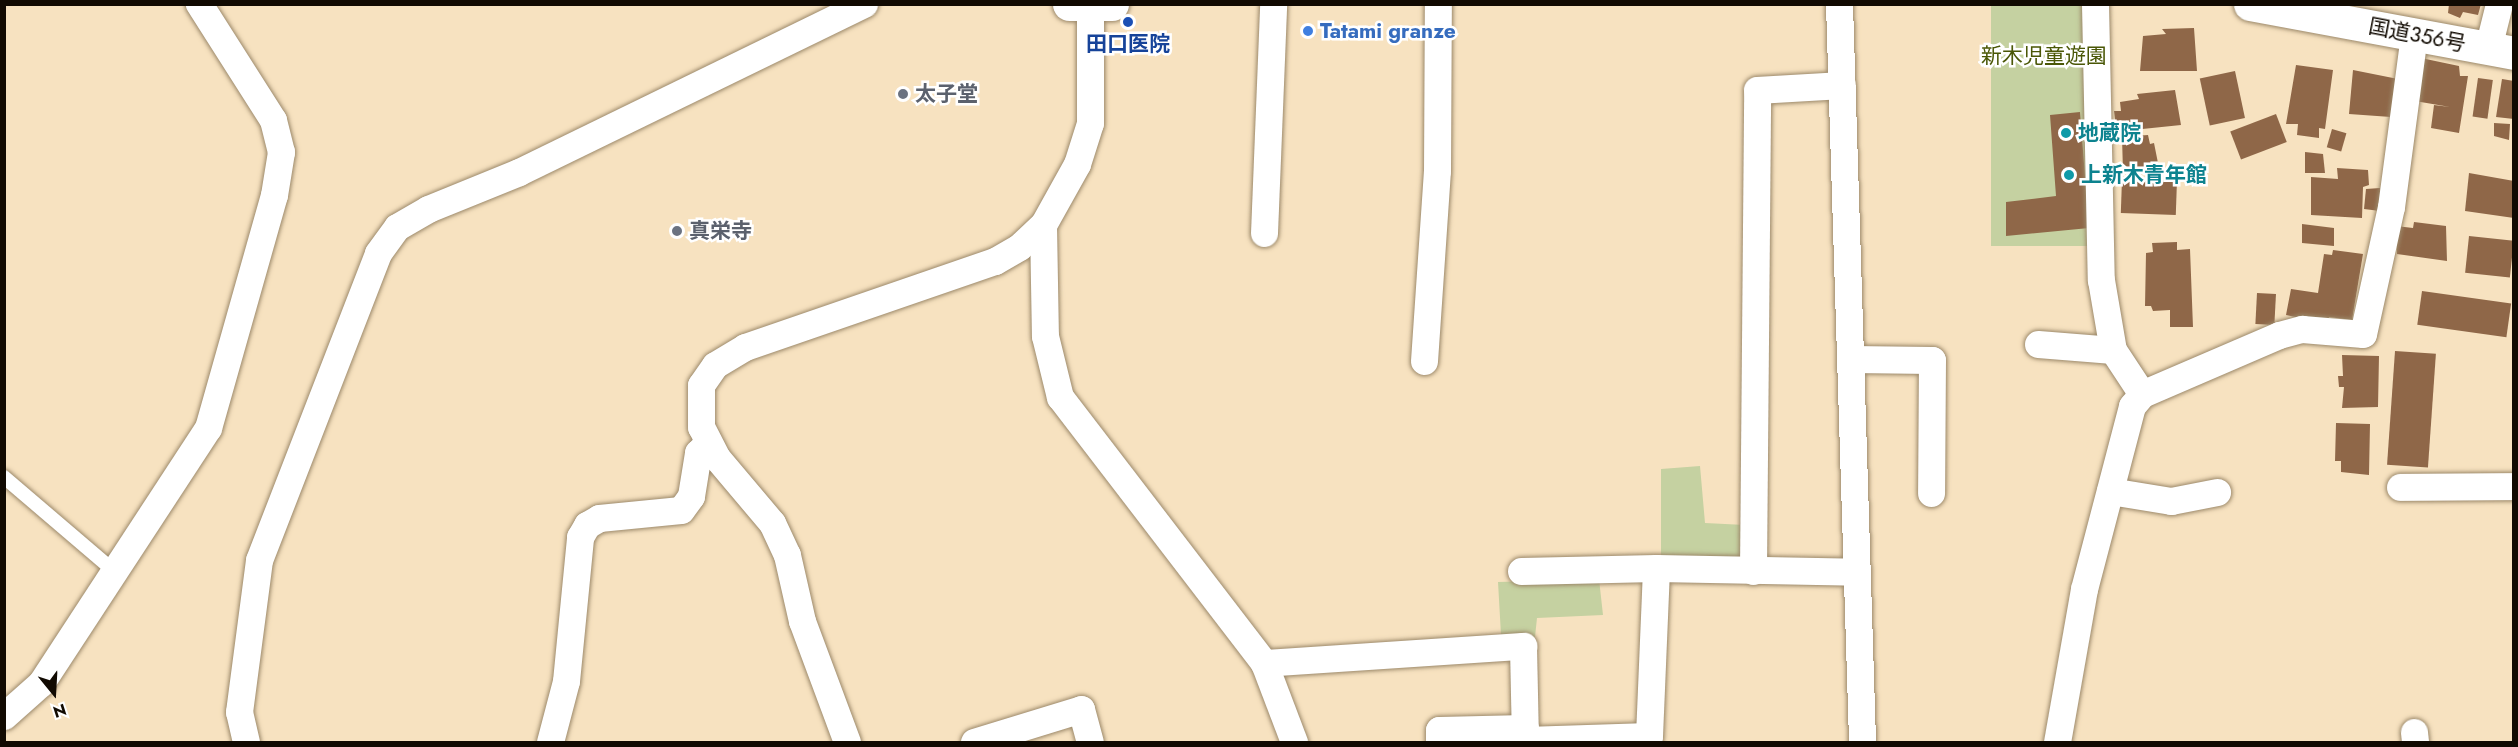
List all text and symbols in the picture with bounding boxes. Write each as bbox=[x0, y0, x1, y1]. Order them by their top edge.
street label: 国道356号 bbox=[2366, 13, 2468, 57]
marker: 田口医院 bbox=[1121, 15, 1135, 29]
place label: Tatami granze bbox=[1320, 18, 1456, 44]
marker: Tatami granze bbox=[1301, 24, 1315, 38]
place label: 田口医院 bbox=[1086, 31, 1170, 57]
park label: 新木児童遊園 bbox=[1981, 43, 2107, 69]
place label: 太子堂 bbox=[915, 81, 978, 107]
marker: 太子堂 bbox=[896, 87, 910, 101]
place label: 地蔵院 bbox=[2078, 120, 2141, 146]
marker: 地蔵院 bbox=[2059, 126, 2073, 140]
place label: 上新木青年館 bbox=[2081, 162, 2207, 188]
marker: 上新木青年館 bbox=[2062, 168, 2076, 182]
place label: 真栄寺 bbox=[689, 218, 752, 244]
marker: 真栄寺 bbox=[670, 224, 684, 238]
north arrow bbox=[24, 663, 84, 723]
text: N bbox=[50, 698, 69, 723]

